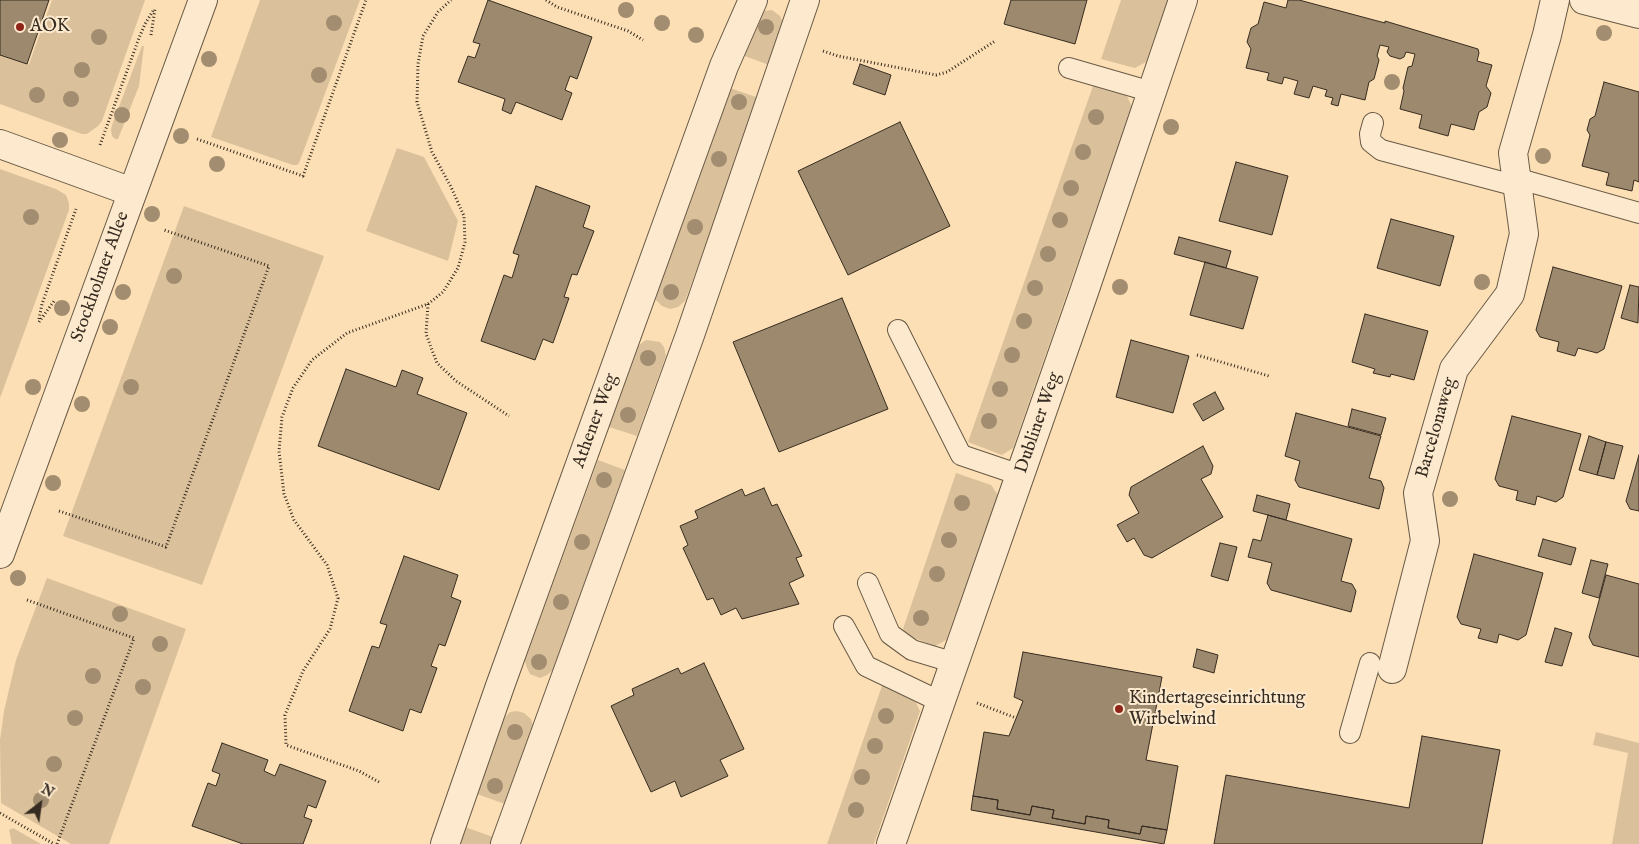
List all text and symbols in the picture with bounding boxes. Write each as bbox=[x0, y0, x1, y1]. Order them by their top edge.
place label: AOK bbox=[30, 16, 70, 38]
marker: AOK bbox=[14, 21, 26, 33]
street label: Stockholmer Allee bbox=[67, 209, 135, 345]
street label: Dubliner Weg bbox=[1012, 369, 1066, 477]
street label: Athener Weg bbox=[569, 371, 623, 471]
street label: Barcelonaweg bbox=[1412, 375, 1462, 481]
place label: Kindertageseinrichtung Wirbelwind bbox=[1129, 688, 1305, 731]
marker: Kindertageseinrichtung Wirbelwind bbox=[1113, 703, 1125, 715]
north arrow bbox=[15, 779, 65, 829]
text: N bbox=[38, 780, 57, 802]

